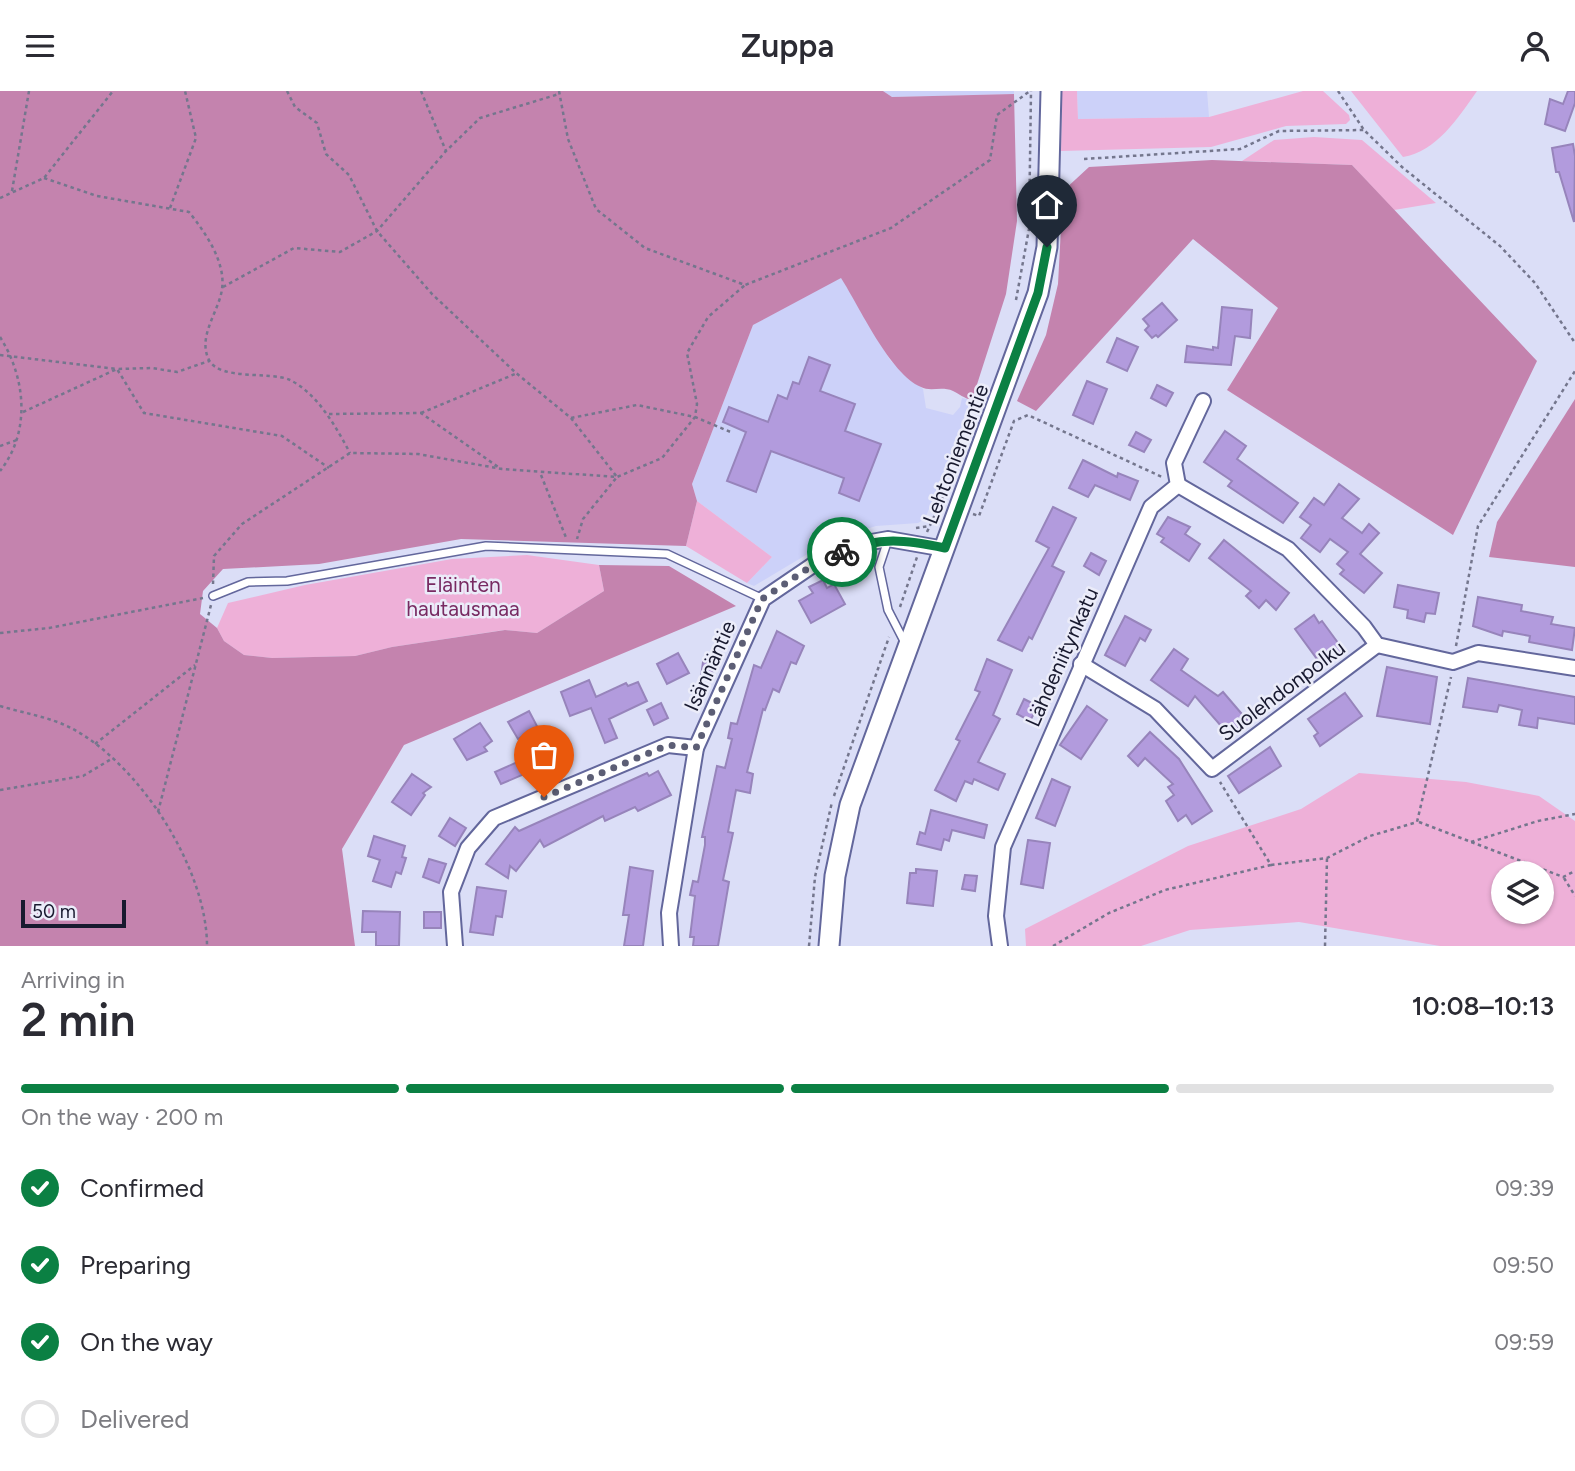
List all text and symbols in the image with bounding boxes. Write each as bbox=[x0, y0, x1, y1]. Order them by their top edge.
icon: menu bbox=[21, 27, 59, 65]
text: Zuppa bbox=[741, 27, 834, 65]
icon: person bbox=[1516, 27, 1554, 65]
pin bbox=[1017, 175, 1077, 247]
icon: home bbox=[1028, 186, 1066, 224]
street label: Lehtoniementie bbox=[917, 380, 994, 527]
courier bbox=[807, 517, 877, 587]
icon: bike bbox=[823, 533, 861, 571]
park label: Eläinten hautausmaa bbox=[406, 572, 520, 621]
street label: Lähdeniitynkatu bbox=[1020, 583, 1103, 730]
street label: Isännäntie bbox=[679, 617, 741, 715]
street label: Suolehdonpolku bbox=[1214, 635, 1350, 746]
pin bbox=[514, 725, 574, 797]
icon: bag bbox=[525, 736, 563, 774]
map controls bbox=[1491, 861, 1554, 924]
button: layers bbox=[1491, 861, 1554, 924]
scale bar bbox=[21, 897, 126, 929]
text: 50 m bbox=[32, 900, 76, 923]
text: Arriving in bbox=[21, 966, 125, 994]
text: 10:08–10:13 bbox=[1412, 990, 1554, 1022]
text: 2 min bbox=[21, 992, 136, 1048]
text: On the way · 200 m bbox=[21, 1103, 223, 1131]
icon: check bbox=[21, 1169, 59, 1207]
text: Confirmed bbox=[80, 1172, 204, 1204]
text: 09:39 bbox=[1495, 1174, 1554, 1202]
icon: check bbox=[21, 1246, 59, 1284]
text: Preparing bbox=[80, 1249, 191, 1281]
text: 09:50 bbox=[1492, 1251, 1554, 1279]
icon: check bbox=[21, 1323, 59, 1361]
text: On the way bbox=[80, 1326, 213, 1358]
text: 09:59 bbox=[1494, 1328, 1554, 1356]
text: Delivered bbox=[80, 1403, 189, 1435]

